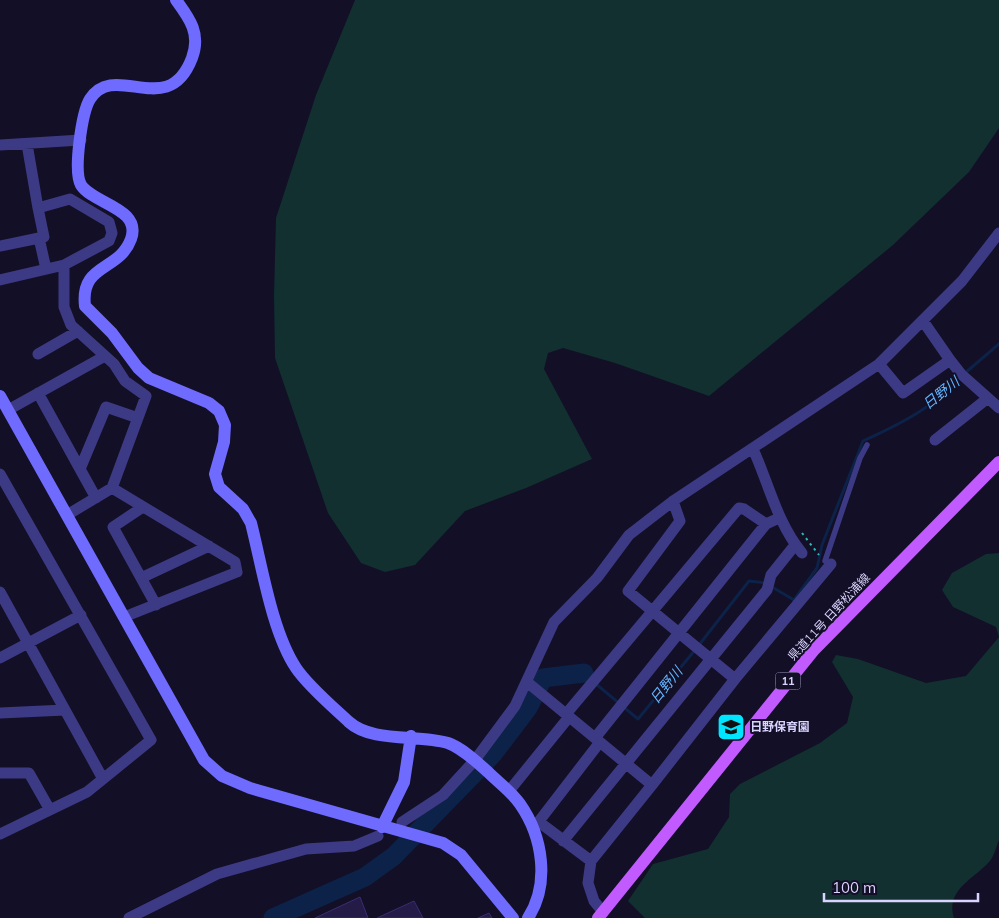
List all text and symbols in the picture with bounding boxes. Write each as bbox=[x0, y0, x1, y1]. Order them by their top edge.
water label: 日野川 bbox=[919, 372, 965, 413]
street label: 県道11号 日野松浦線 bbox=[784, 570, 873, 663]
water label: 日野川 bbox=[646, 661, 687, 707]
road number: 11 bbox=[776, 672, 800, 689]
school or university icon: 日野保育園 bbox=[716, 712, 746, 742]
place label: 日野保育園 bbox=[750, 719, 810, 734]
scale bar bbox=[824, 870, 978, 902]
text: 100 m bbox=[832, 878, 876, 897]

